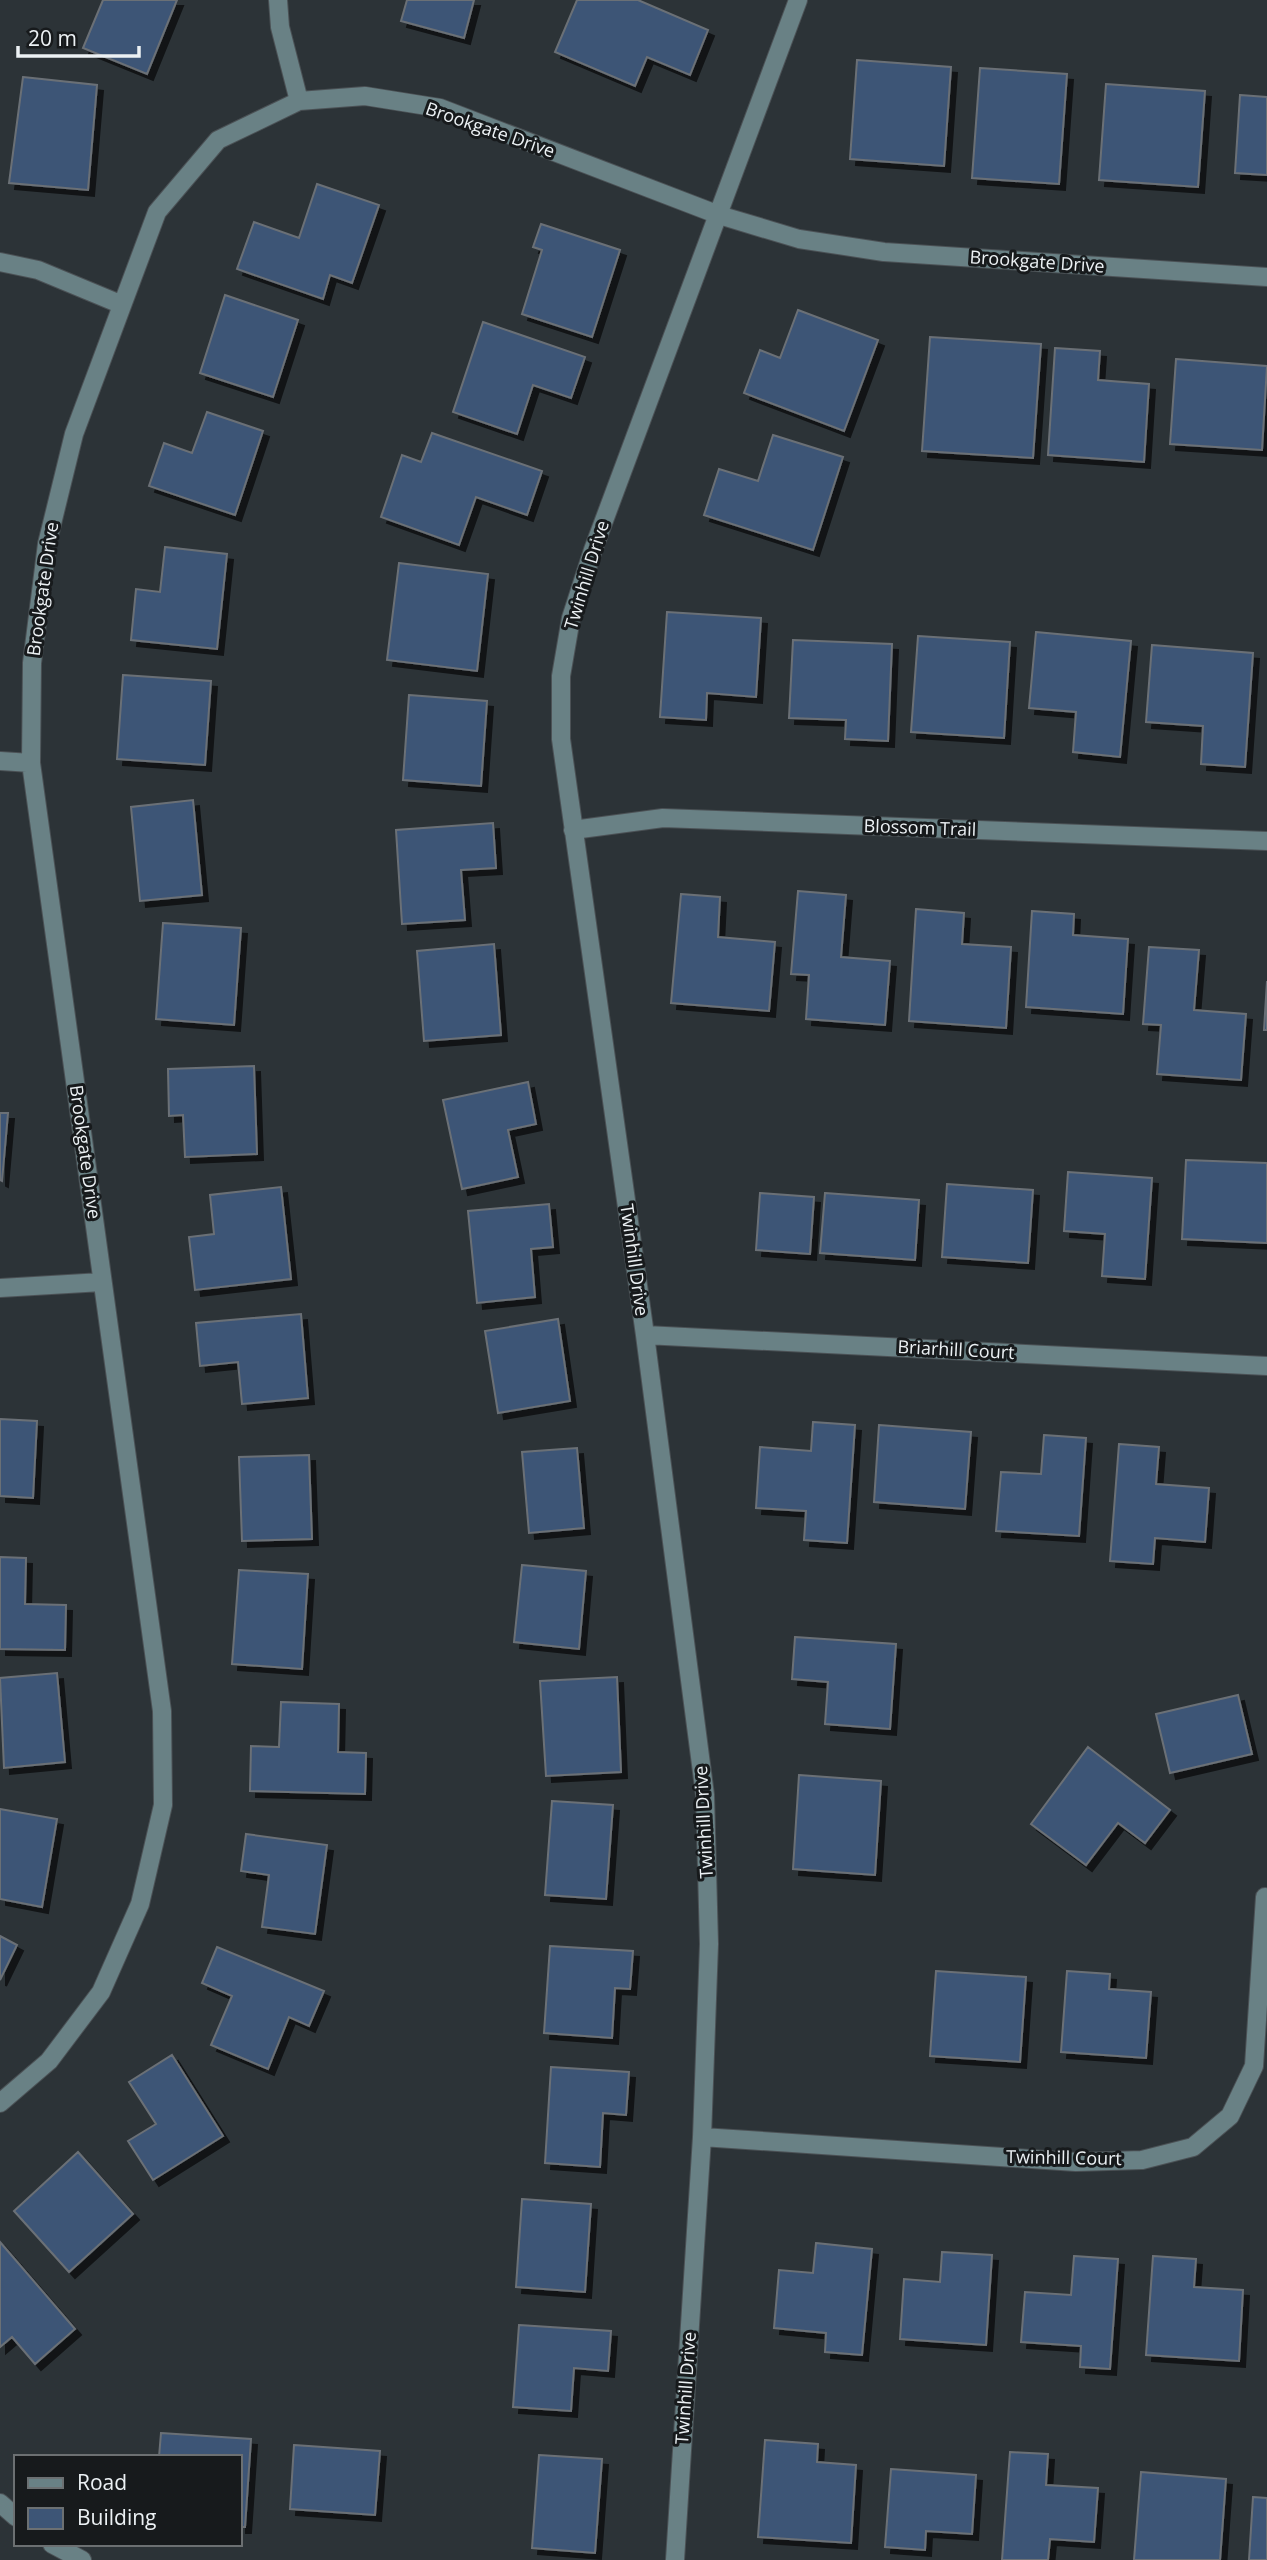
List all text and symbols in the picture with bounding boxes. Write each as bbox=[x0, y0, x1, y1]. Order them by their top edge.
scale bar bbox=[18, 14, 138, 58]
text: 20 m bbox=[28, 24, 77, 52]
street label: Brookgate Drive bbox=[423, 96, 558, 162]
street label: Brookgate Drive bbox=[969, 244, 1105, 278]
street label: Twinhill Drive bbox=[558, 517, 614, 632]
street label: Brookgate Drive bbox=[21, 520, 63, 657]
street label: Blossom Trail bbox=[863, 813, 977, 841]
street label: Brookgate Drive bbox=[65, 1083, 107, 1220]
street label: Twinhill Drive bbox=[615, 1202, 655, 1317]
street label: Briarhill Court bbox=[897, 1334, 1015, 1364]
street label: Twinhill Drive bbox=[688, 1765, 718, 1879]
street label: Twinhill Court bbox=[1006, 2144, 1122, 2170]
street label: Twinhill Drive bbox=[669, 2331, 701, 2445]
legend bbox=[14, 2455, 242, 2546]
text: Road bbox=[77, 2468, 127, 2496]
text: Building bbox=[77, 2503, 156, 2531]

